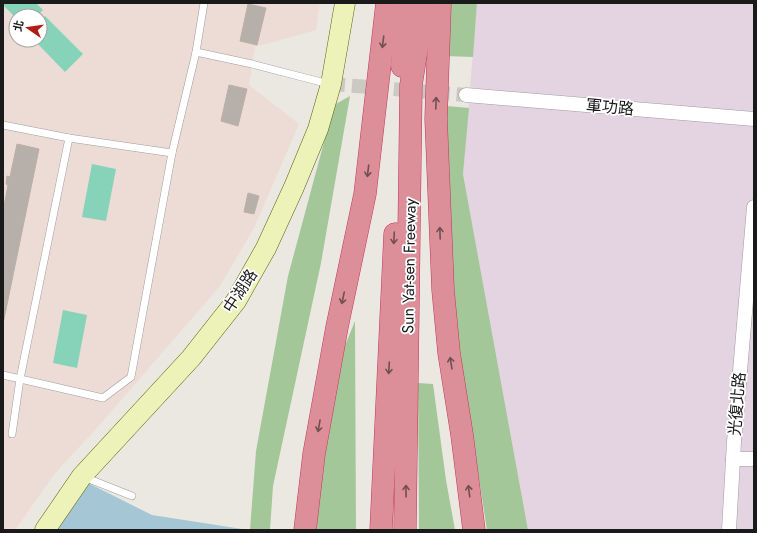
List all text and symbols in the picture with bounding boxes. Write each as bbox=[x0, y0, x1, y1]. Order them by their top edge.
north arrow bbox=[8, 8, 48, 48]
text: 北 bbox=[9, 19, 27, 33]
one-way arrow bbox=[379, 35, 387, 48]
street label: 軍功路 bbox=[585, 93, 635, 121]
one-way arrow bbox=[433, 97, 440, 110]
one-way arrow bbox=[364, 164, 371, 177]
street label: Sun Yat-sen Freeway bbox=[396, 197, 422, 334]
one-way arrow bbox=[437, 227, 444, 240]
one-way arrow bbox=[391, 231, 398, 244]
street label: 中湖路 bbox=[217, 265, 263, 317]
one-way arrow bbox=[339, 292, 347, 305]
one-way arrow bbox=[447, 357, 455, 370]
one-way arrow bbox=[385, 361, 392, 374]
street label: 光復北路 bbox=[723, 371, 751, 437]
one-way arrow bbox=[315, 419, 323, 432]
one-way arrow bbox=[402, 485, 410, 498]
one-way arrow bbox=[465, 485, 473, 498]

